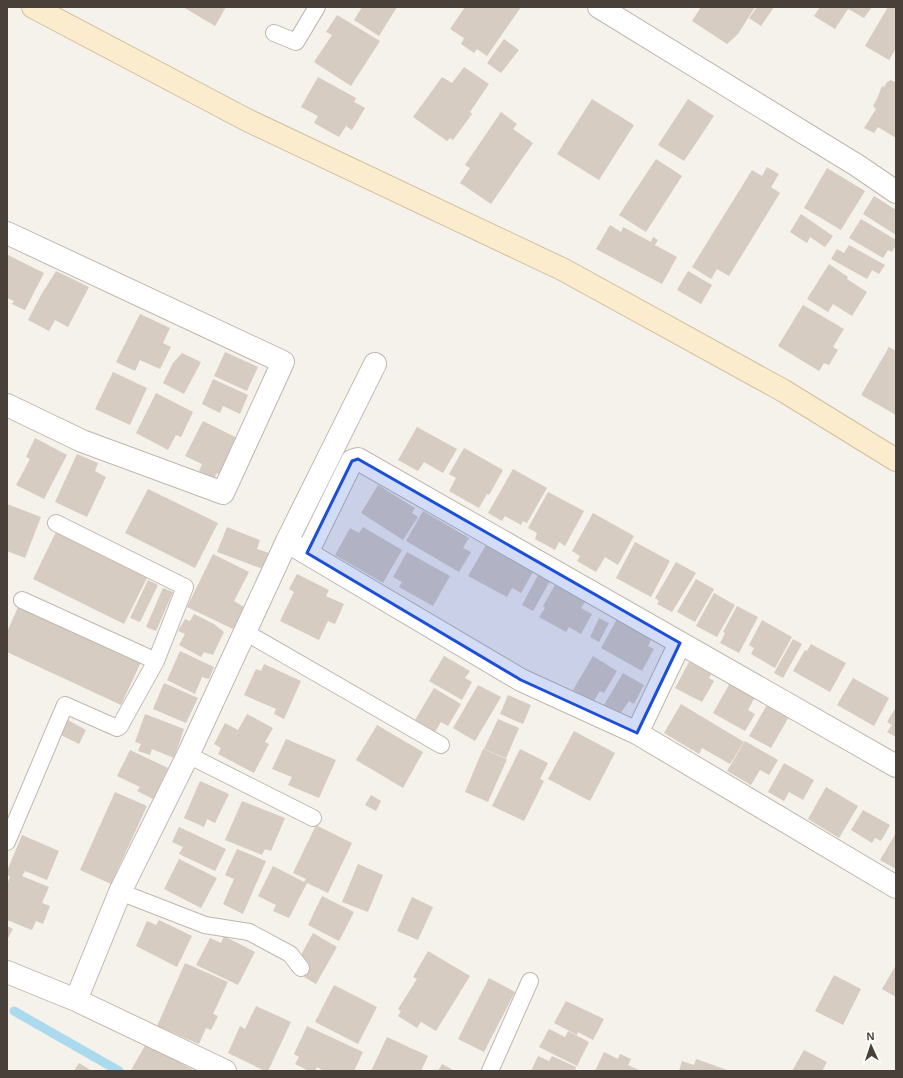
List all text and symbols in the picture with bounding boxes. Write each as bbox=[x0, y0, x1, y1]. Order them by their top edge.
north arrow bbox=[851, 1026, 891, 1066]
text: N bbox=[866, 1030, 875, 1042]

